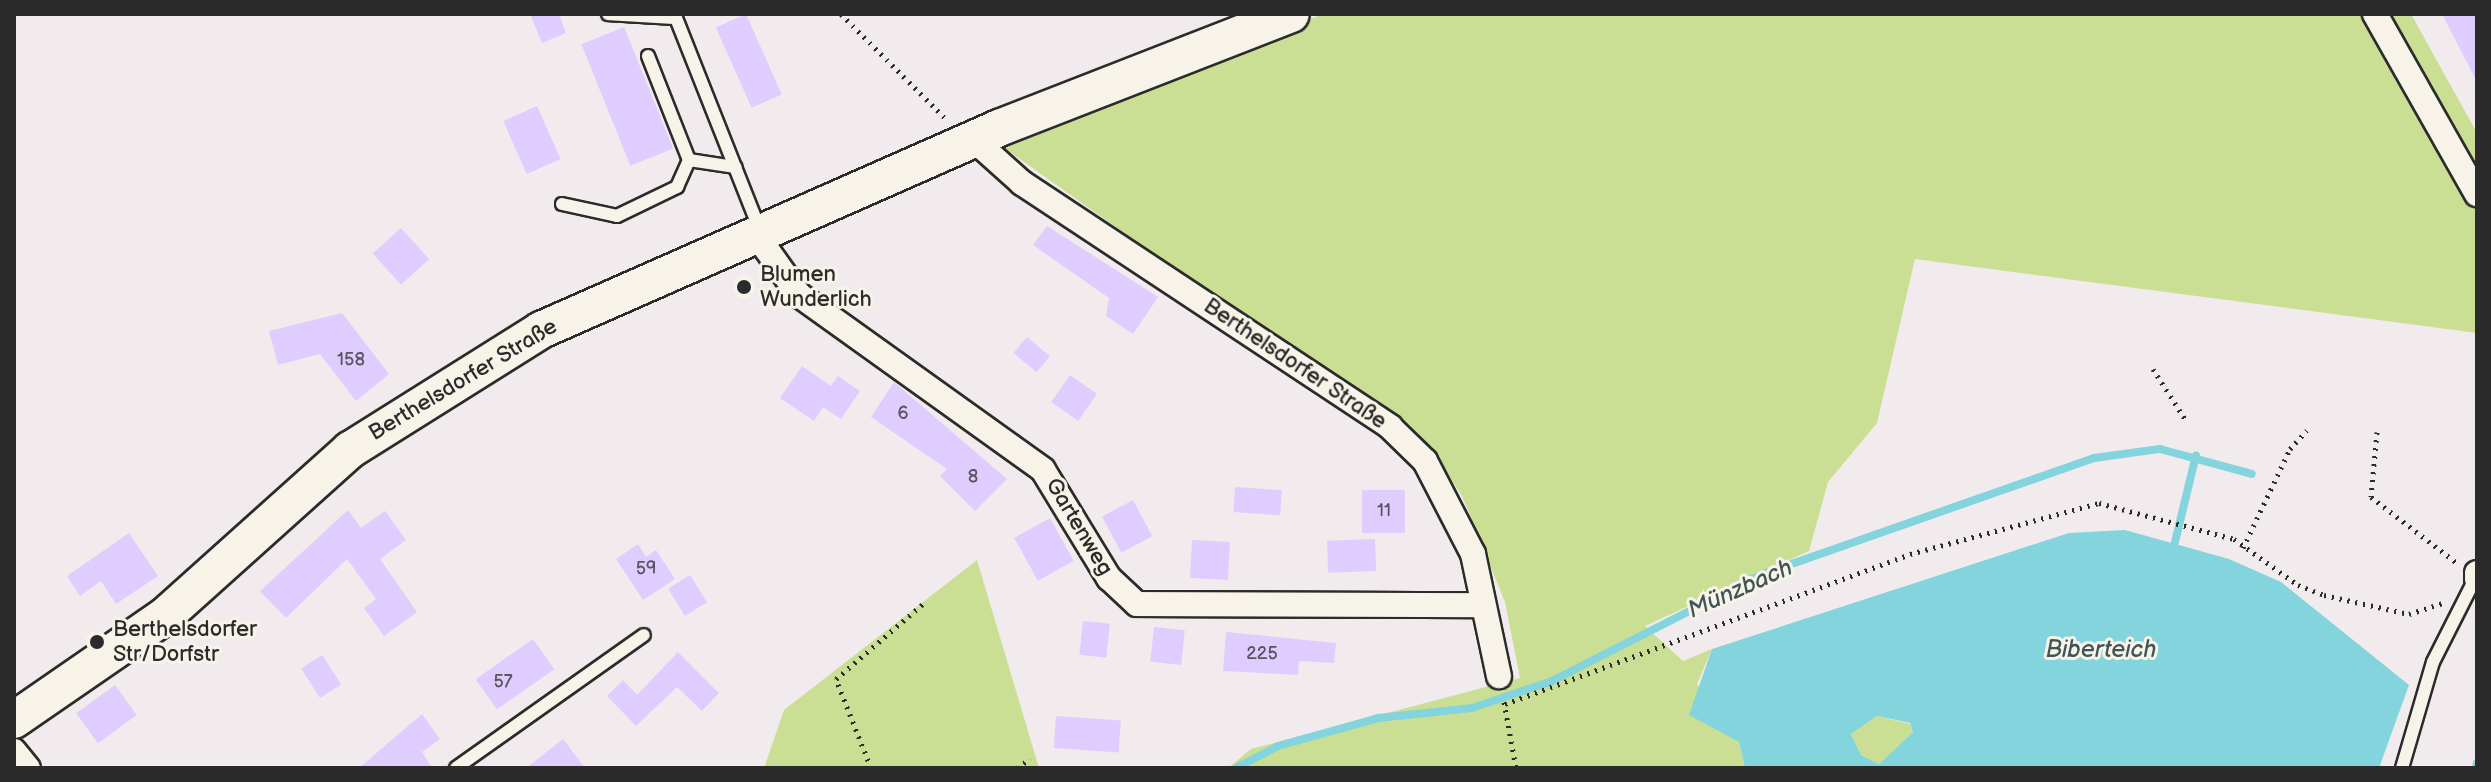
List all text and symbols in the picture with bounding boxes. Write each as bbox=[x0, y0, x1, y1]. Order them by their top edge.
place label: Blumen Wunderlich bbox=[760, 261, 872, 312]
marker: Blumen Wunderlich bbox=[735, 278, 753, 296]
street label: Berthelsdorfer Straße bbox=[1198, 293, 1392, 435]
street label: Berthelsdorfer Straße bbox=[364, 313, 562, 447]
house number: 158 bbox=[337, 349, 365, 371]
house number: 6 bbox=[898, 403, 908, 425]
house number: 8 bbox=[968, 466, 978, 488]
street label: Gartenweg bbox=[1040, 474, 1118, 580]
house number: 11 bbox=[1377, 500, 1391, 522]
water label: Münzbach bbox=[1683, 553, 1797, 625]
house number: 59 bbox=[636, 558, 656, 580]
place label: Berthelsdorfer Str/Dorfstr bbox=[113, 616, 257, 668]
marker: Berthelsdorfer Str/Dorfstr bbox=[88, 633, 106, 651]
water label: Biberteich bbox=[2046, 636, 2156, 664]
house number: 225 bbox=[1246, 643, 1278, 665]
house number: 57 bbox=[493, 671, 513, 693]

